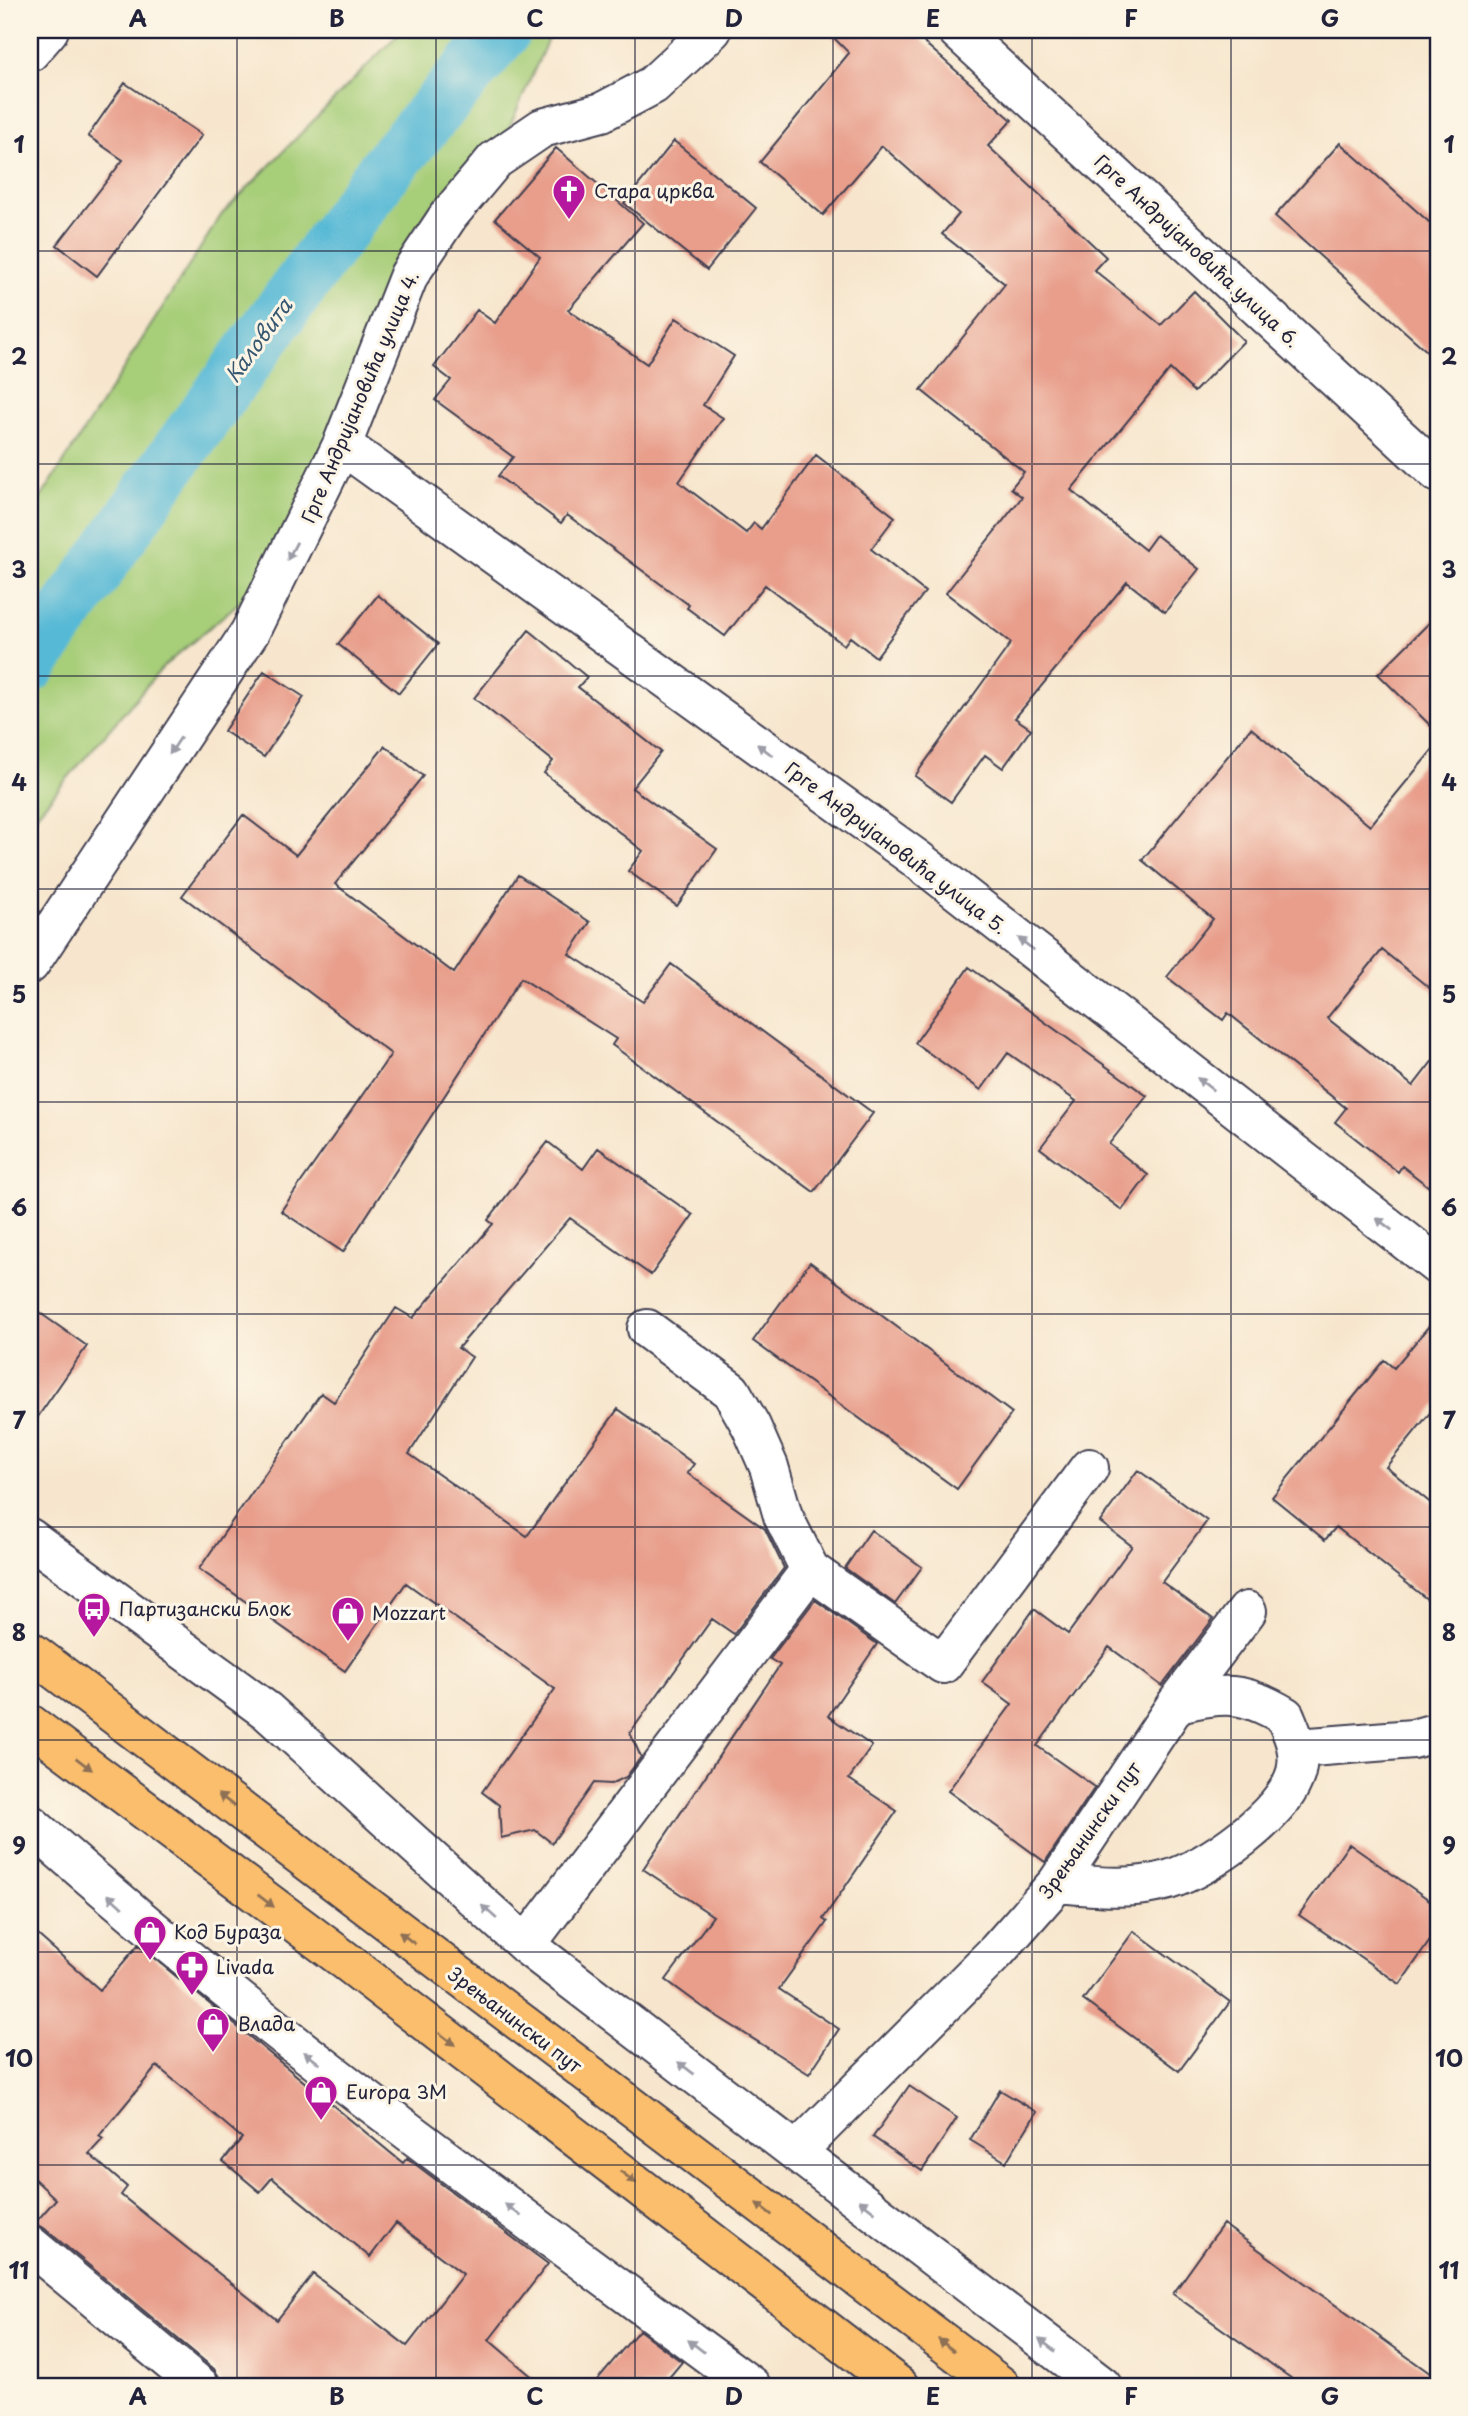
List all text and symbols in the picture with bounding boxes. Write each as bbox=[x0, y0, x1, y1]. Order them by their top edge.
text: A bbox=[129, 0, 147, 35]
text: B bbox=[329, 0, 345, 35]
text: C bbox=[526, 0, 544, 35]
text: D bbox=[725, 0, 743, 35]
text: E bbox=[926, 0, 940, 35]
text: F bbox=[1124, 0, 1138, 35]
text: G bbox=[1321, 0, 1339, 35]
text: 1 bbox=[14, 126, 25, 161]
text: 1 bbox=[1444, 126, 1455, 161]
street label: Грге Андријановића улица 6. bbox=[1089, 147, 1307, 353]
church icon: Стара црква bbox=[550, 172, 588, 221]
place label: Стара црква bbox=[594, 176, 714, 204]
street label: Грге Андријановића улица 4. bbox=[293, 266, 425, 527]
water label: Каловита bbox=[216, 290, 299, 389]
text: 2 bbox=[11, 338, 27, 373]
text: 2 bbox=[1441, 338, 1457, 373]
one-way arrow bbox=[286, 541, 298, 561]
text: 3 bbox=[11, 551, 27, 586]
text: 3 bbox=[1441, 551, 1457, 586]
one-way arrow bbox=[168, 736, 181, 755]
one-way arrow bbox=[756, 743, 774, 757]
street label: Грге Андријановића улица 5. bbox=[780, 754, 1014, 940]
text: 4 bbox=[11, 764, 27, 799]
text: 4 bbox=[1441, 764, 1457, 799]
one-way arrow bbox=[1017, 937, 1035, 952]
text: 5 bbox=[12, 976, 26, 1011]
text: 5 bbox=[1442, 976, 1456, 1011]
one-way arrow bbox=[1196, 1078, 1214, 1092]
text: 6 bbox=[11, 1189, 27, 1224]
text: 6 bbox=[1441, 1189, 1457, 1224]
one-way arrow bbox=[1376, 1217, 1394, 1232]
text: 7 bbox=[12, 1402, 26, 1437]
text: 7 bbox=[1442, 1402, 1456, 1437]
bus stop icon: Партизански Блок bbox=[75, 1590, 113, 1639]
place label: Партизански Блок bbox=[119, 1594, 292, 1622]
shop icon: Mozzart bbox=[329, 1594, 367, 1643]
place label: Mozzart bbox=[372, 1598, 446, 1626]
text: 8 bbox=[12, 1614, 26, 1649]
text: 8 bbox=[1442, 1614, 1456, 1649]
street label: Зрењанински пут bbox=[1032, 1755, 1147, 1903]
one-way arrow bbox=[75, 1757, 93, 1772]
one-way arrow bbox=[217, 1794, 235, 1808]
text: 9 bbox=[12, 1827, 26, 1862]
text: 9 bbox=[1442, 1827, 1456, 1862]
one-way arrow bbox=[107, 1893, 124, 1909]
one-way arrow bbox=[257, 1894, 275, 1908]
one-way arrow bbox=[481, 1904, 498, 1920]
shop icon: Код Бураза bbox=[131, 1913, 169, 1962]
place label: Код Бураза bbox=[174, 1917, 282, 1945]
one-way arrow bbox=[398, 1931, 416, 1945]
pharmacy icon: Livada bbox=[173, 1948, 211, 1997]
place label: Livada bbox=[216, 1952, 274, 1980]
street label: Зрењанински пут bbox=[443, 1960, 589, 2079]
shop icon: Влада bbox=[194, 2005, 232, 2054]
place label: Влада bbox=[238, 2009, 295, 2037]
one-way arrow bbox=[438, 2031, 456, 2046]
text: 10 bbox=[5, 2040, 33, 2075]
text: 10 bbox=[1435, 2040, 1463, 2075]
one-way arrow bbox=[303, 2052, 321, 2066]
one-way arrow bbox=[678, 2060, 696, 2075]
shop icon: Europa 3M bbox=[302, 2073, 340, 2122]
place label: Europa 3M bbox=[346, 2077, 447, 2105]
one-way arrow bbox=[618, 2170, 636, 2185]
one-way arrow bbox=[858, 2200, 876, 2214]
one-way arrow bbox=[755, 2202, 773, 2216]
one-way arrow bbox=[504, 2203, 522, 2217]
text: 11 bbox=[9, 2252, 30, 2287]
text: 11 bbox=[1439, 2252, 1460, 2287]
one-way arrow bbox=[1039, 2337, 1057, 2352]
one-way arrow bbox=[687, 2339, 705, 2353]
one-way arrow bbox=[937, 2339, 955, 2353]
text: A bbox=[129, 2378, 147, 2413]
text: B bbox=[329, 2378, 345, 2413]
text: C bbox=[526, 2378, 544, 2413]
text: D bbox=[725, 2378, 743, 2413]
text: E bbox=[926, 2378, 940, 2413]
text: F bbox=[1124, 2378, 1138, 2413]
text: G bbox=[1321, 2378, 1339, 2413]

